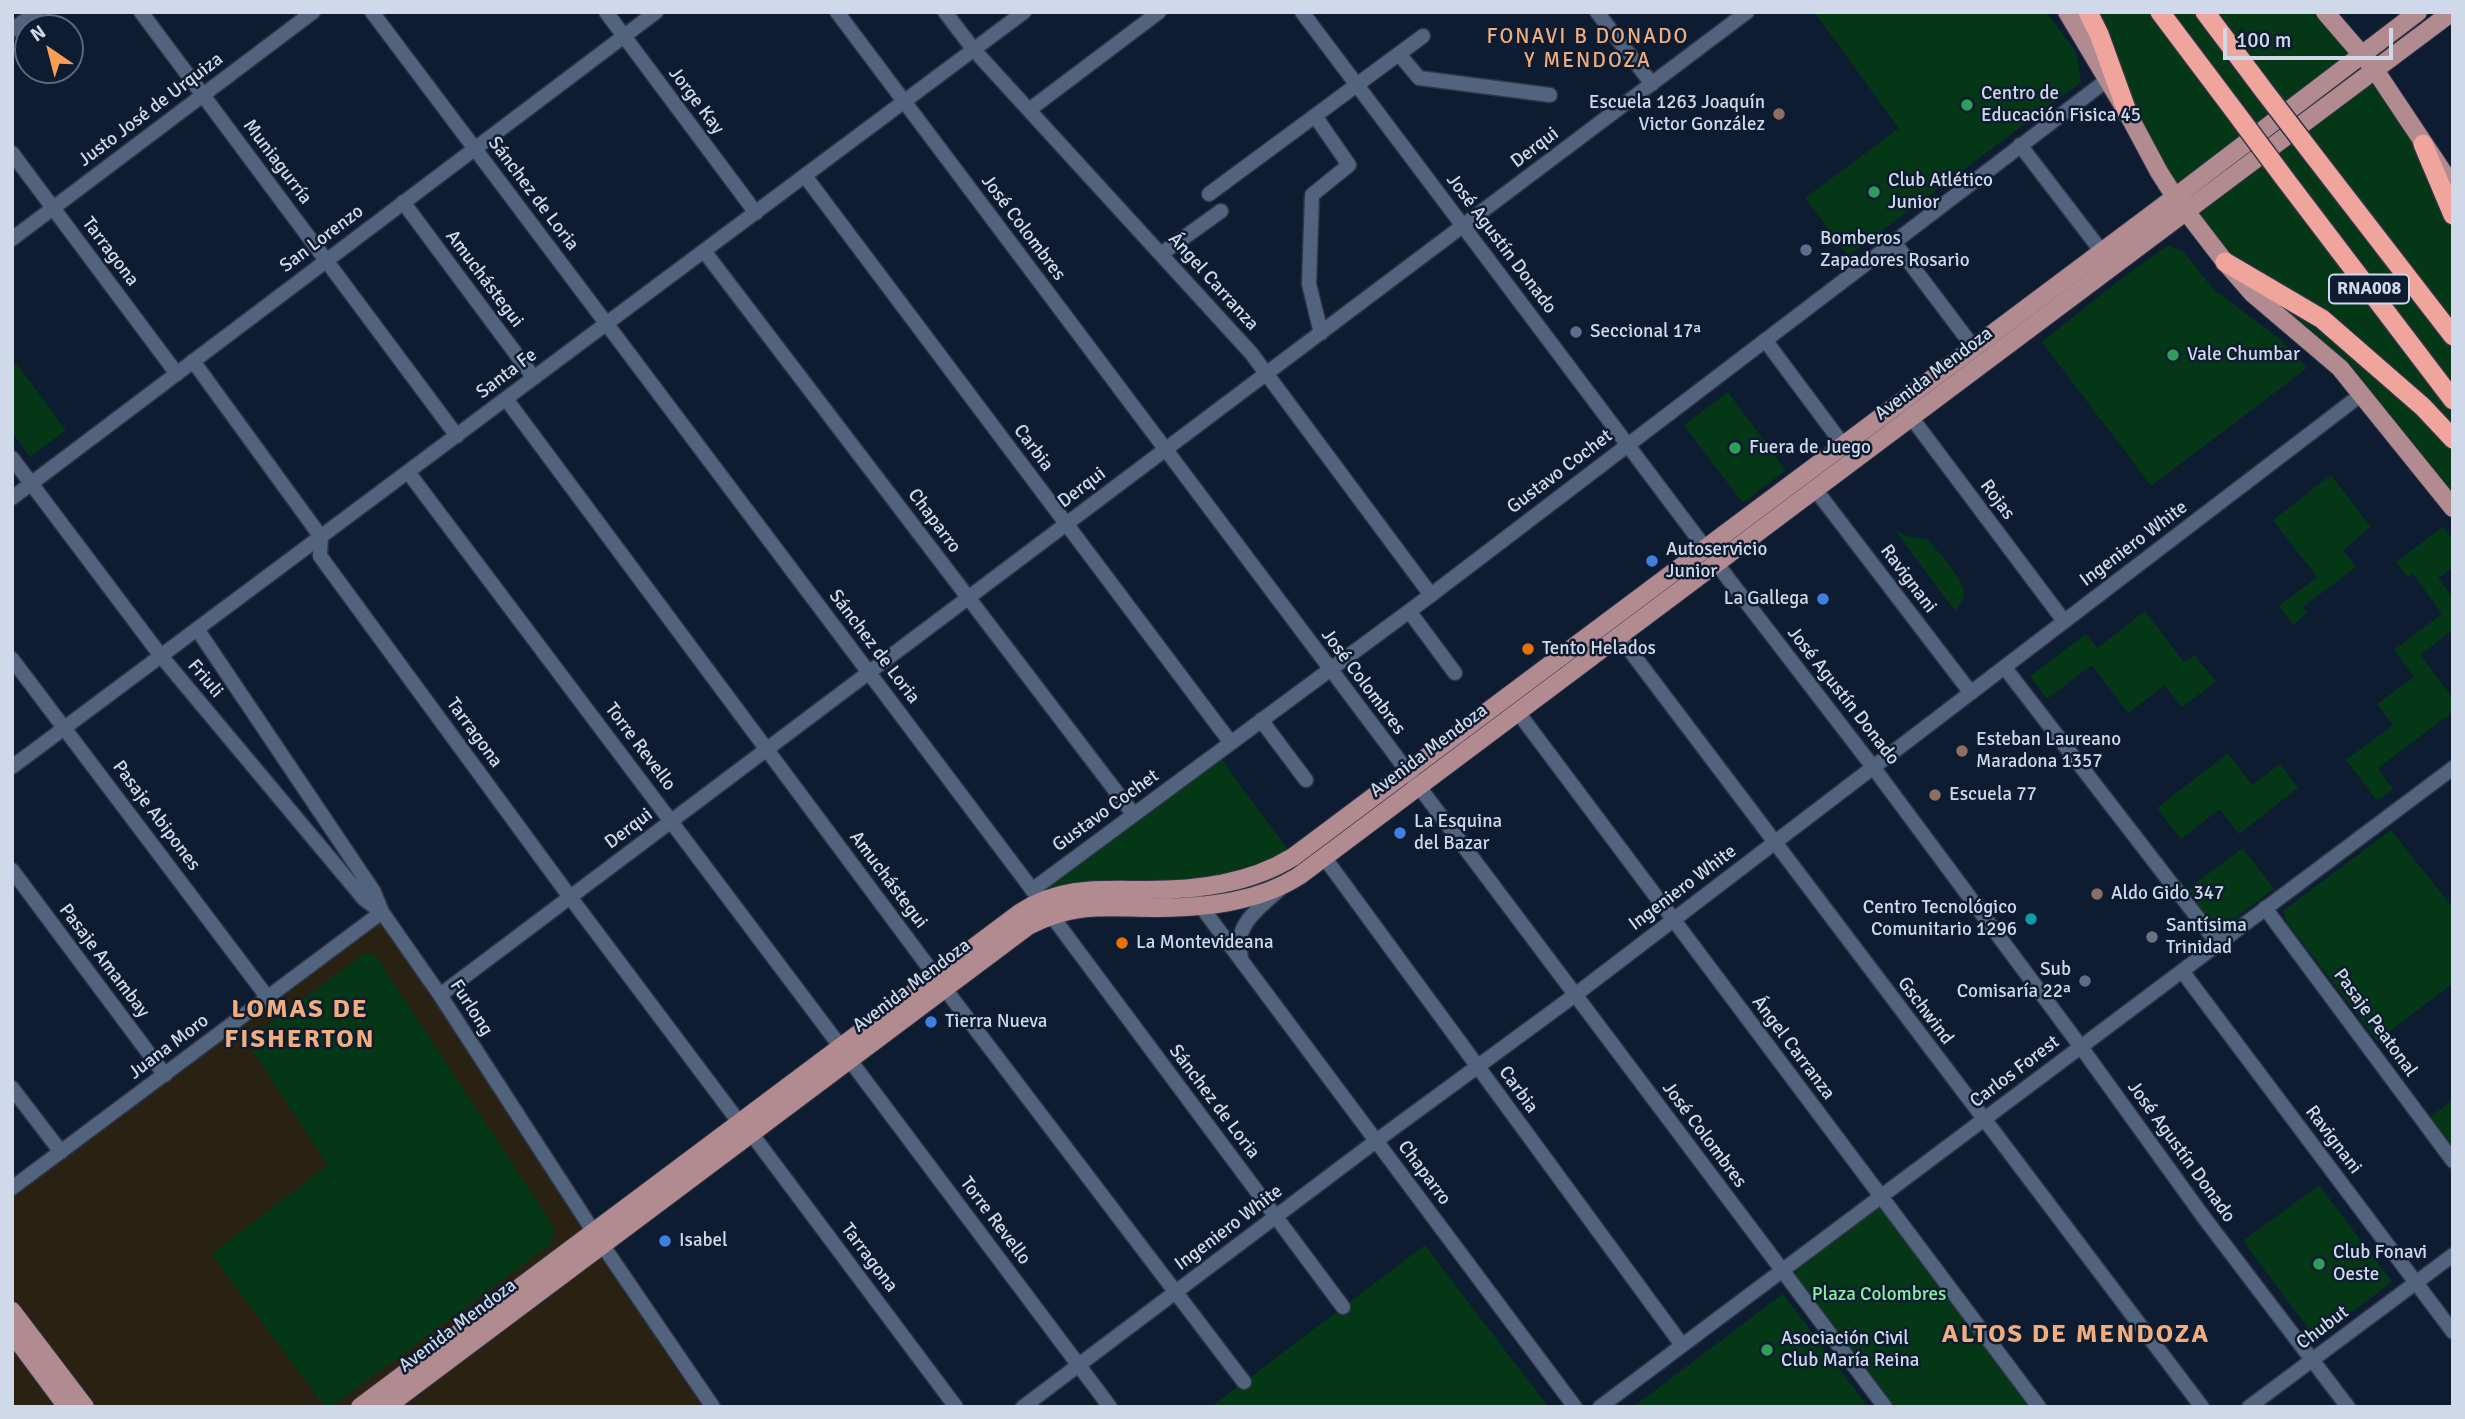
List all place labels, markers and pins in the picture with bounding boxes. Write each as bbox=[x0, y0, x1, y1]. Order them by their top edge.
place label: Centro de Educación Fisica 45 bbox=[1981, 83, 2141, 127]
place label: Escuela 1263 Joaquín Victor González bbox=[1589, 92, 1765, 136]
marker: Centro de Educación Fisica 45 bbox=[1959, 97, 1975, 113]
marker: Escuela 1263 Joaquín Victor González bbox=[1771, 106, 1787, 122]
place label: Club Atlético Junior bbox=[1888, 170, 1993, 214]
marker: Club Atlético Junior bbox=[1866, 184, 1882, 200]
place label: Bomberos Zapadores Rosario bbox=[1820, 228, 1970, 272]
marker: Bomberos Zapadores Rosario bbox=[1798, 242, 1814, 258]
place label: Seccional 17ª bbox=[1590, 321, 1701, 343]
marker: Seccional 17ª bbox=[1568, 324, 1584, 340]
place label: Vale Chumbar bbox=[2187, 344, 2300, 366]
marker: Vale Chumbar bbox=[2165, 347, 2181, 363]
place label: Fuera de Juego bbox=[1749, 437, 1871, 459]
marker: Fuera de Juego bbox=[1727, 440, 1743, 456]
place label: Autoservicio Junior bbox=[1666, 539, 1767, 583]
marker: Autoservicio Junior bbox=[1644, 553, 1660, 569]
place label: La Gallega bbox=[1724, 588, 1809, 610]
marker: La Gallega bbox=[1815, 591, 1831, 607]
place label: Tento Helados bbox=[1542, 638, 1656, 660]
marker: Tento Helados bbox=[1520, 641, 1536, 657]
place label: Esteban Laureano Maradona 1357 bbox=[1976, 729, 2121, 773]
marker: Esteban Laureano Maradona 1357 bbox=[1954, 743, 1970, 759]
place label: Escuela 77 bbox=[1949, 784, 2037, 806]
marker: Escuela 77 bbox=[1927, 787, 1943, 803]
place label: La Esquina del Bazar bbox=[1414, 811, 1502, 855]
marker: La Esquina del Bazar bbox=[1392, 825, 1408, 841]
place label: Aldo Gido 347 bbox=[2111, 883, 2224, 905]
marker: Aldo Gido 347 bbox=[2089, 886, 2105, 902]
place label: Centro Tecnológico Comunitario 1296 bbox=[1863, 897, 2017, 941]
marker: Centro Tecnológico Comunitario 1296 bbox=[2023, 911, 2039, 927]
place label: Santísima Trinidad bbox=[2166, 915, 2247, 959]
marker: Santísima Trinidad bbox=[2144, 929, 2160, 945]
place label: La Montevideana bbox=[1136, 932, 1274, 954]
marker: La Montevideana bbox=[1114, 935, 1130, 951]
place label: Sub Comisaría 22ª bbox=[1957, 959, 2071, 1003]
marker: Sub Comisaría 22ª bbox=[2077, 973, 2093, 989]
place label: Tierra Nueva bbox=[945, 1011, 1047, 1033]
marker: Tierra Nueva bbox=[923, 1014, 939, 1030]
place label: Isabel bbox=[679, 1230, 728, 1252]
marker: Isabel bbox=[657, 1233, 673, 1249]
place label: Club Fonavi Oeste bbox=[2333, 1242, 2427, 1286]
marker: Club Fonavi Oeste bbox=[2311, 1256, 2327, 1272]
place label: Asociación Civil Club María Reina bbox=[1781, 1328, 1919, 1372]
marker: Asociación Civil Club María Reina bbox=[1759, 1342, 1775, 1358]

